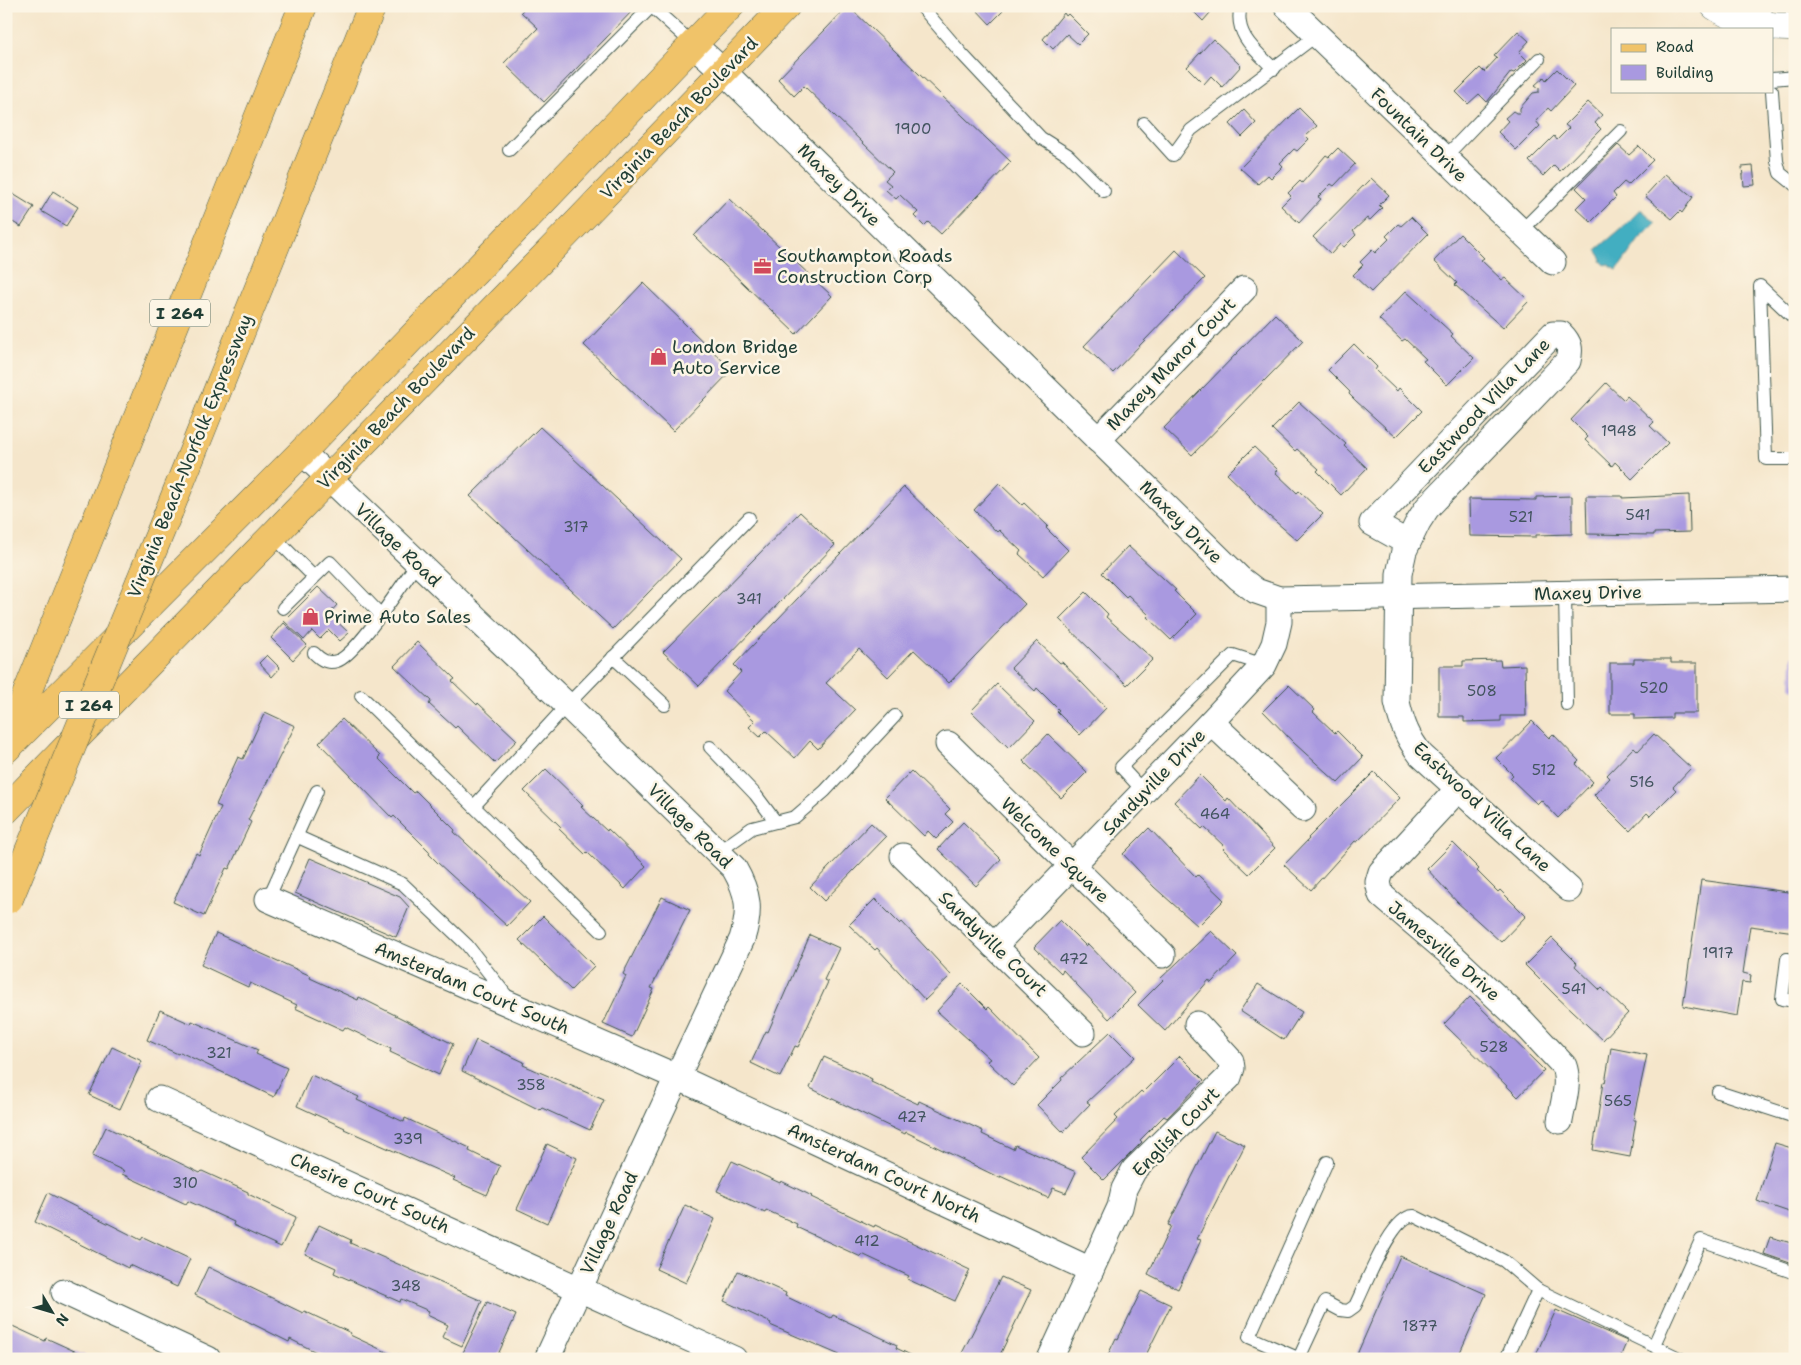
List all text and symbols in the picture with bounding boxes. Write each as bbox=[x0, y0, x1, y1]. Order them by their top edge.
legend bbox=[1611, 28, 1774, 92]
street label: Virginia Beach Boulevard bbox=[595, 31, 763, 205]
text: Road bbox=[1656, 37, 1694, 57]
text: Building bbox=[1656, 63, 1713, 83]
street label: Fountain Drive bbox=[1365, 83, 1473, 187]
house number: 1900 bbox=[895, 119, 931, 139]
street label: Maxey Drive bbox=[792, 138, 886, 232]
place label: Southampton Roads Construction Corp bbox=[777, 244, 953, 289]
office icon: Southampton Roads Construction Corp bbox=[753, 256, 773, 276]
street label: Maxey Manor Court bbox=[1101, 292, 1241, 436]
road number: I 264 bbox=[150, 300, 210, 326]
street label: Virginia Beach-Norfolk Expressway bbox=[122, 310, 258, 602]
street label: Virginia Beach Boulevard bbox=[312, 321, 480, 495]
street label: Eastwood Villa Lane bbox=[1413, 333, 1555, 479]
place label: London Bridge Auto Service bbox=[672, 335, 798, 380]
shop icon: London Bridge Auto Service bbox=[648, 347, 668, 367]
house number: 1948 bbox=[1601, 421, 1637, 441]
street label: Maxey Drive bbox=[1134, 475, 1228, 569]
street label: Village Road bbox=[350, 498, 446, 592]
house number: 541 bbox=[1626, 505, 1650, 525]
house number: 521 bbox=[1509, 507, 1533, 527]
house number: 317 bbox=[563, 517, 589, 537]
street label: Maxey Drive bbox=[1534, 580, 1642, 606]
house number: 341 bbox=[736, 589, 762, 609]
place label: Prime Auto Sales bbox=[324, 605, 471, 629]
shop icon: Prime Auto Sales bbox=[300, 607, 320, 627]
house number: 520 bbox=[1640, 678, 1668, 698]
house number: 508 bbox=[1467, 681, 1497, 701]
road number: I 264 bbox=[59, 692, 119, 718]
street label: Sandyville Drive bbox=[1097, 724, 1211, 840]
street label: Eastwood Villa Lane bbox=[1408, 737, 1556, 877]
house number: 512 bbox=[1532, 760, 1556, 780]
house number: 516 bbox=[1630, 772, 1654, 792]
street label: Village Road bbox=[642, 778, 738, 874]
street label: Welcome Square bbox=[995, 792, 1115, 908]
house number: 464 bbox=[1200, 804, 1230, 824]
street label: Sandyville Court bbox=[933, 886, 1053, 1002]
street label: Jamesville Drive bbox=[1383, 896, 1505, 1006]
street label: Amsterdam Court South bbox=[371, 936, 573, 1040]
house number: 1917 bbox=[1702, 943, 1734, 963]
house number: 472 bbox=[1059, 949, 1089, 969]
house number: 541 bbox=[1562, 979, 1586, 999]
house number: 528 bbox=[1480, 1037, 1508, 1057]
house number: 321 bbox=[206, 1043, 232, 1063]
house number: 358 bbox=[516, 1075, 546, 1095]
street label: English Court bbox=[1127, 1082, 1225, 1182]
house number: 565 bbox=[1604, 1091, 1632, 1111]
house number: 427 bbox=[897, 1107, 927, 1127]
street label: Amsterdam Court North bbox=[783, 1118, 985, 1228]
house number: 339 bbox=[393, 1129, 423, 1149]
street label: Chesire Court South bbox=[286, 1147, 454, 1239]
street label: Village Road bbox=[575, 1167, 643, 1279]
house number: 310 bbox=[172, 1173, 198, 1193]
house number: 412 bbox=[854, 1231, 880, 1251]
house number: 348 bbox=[391, 1276, 421, 1296]
north arrow bbox=[28, 1288, 78, 1338]
text: N bbox=[52, 1310, 73, 1330]
house number: 1877 bbox=[1402, 1316, 1438, 1336]

